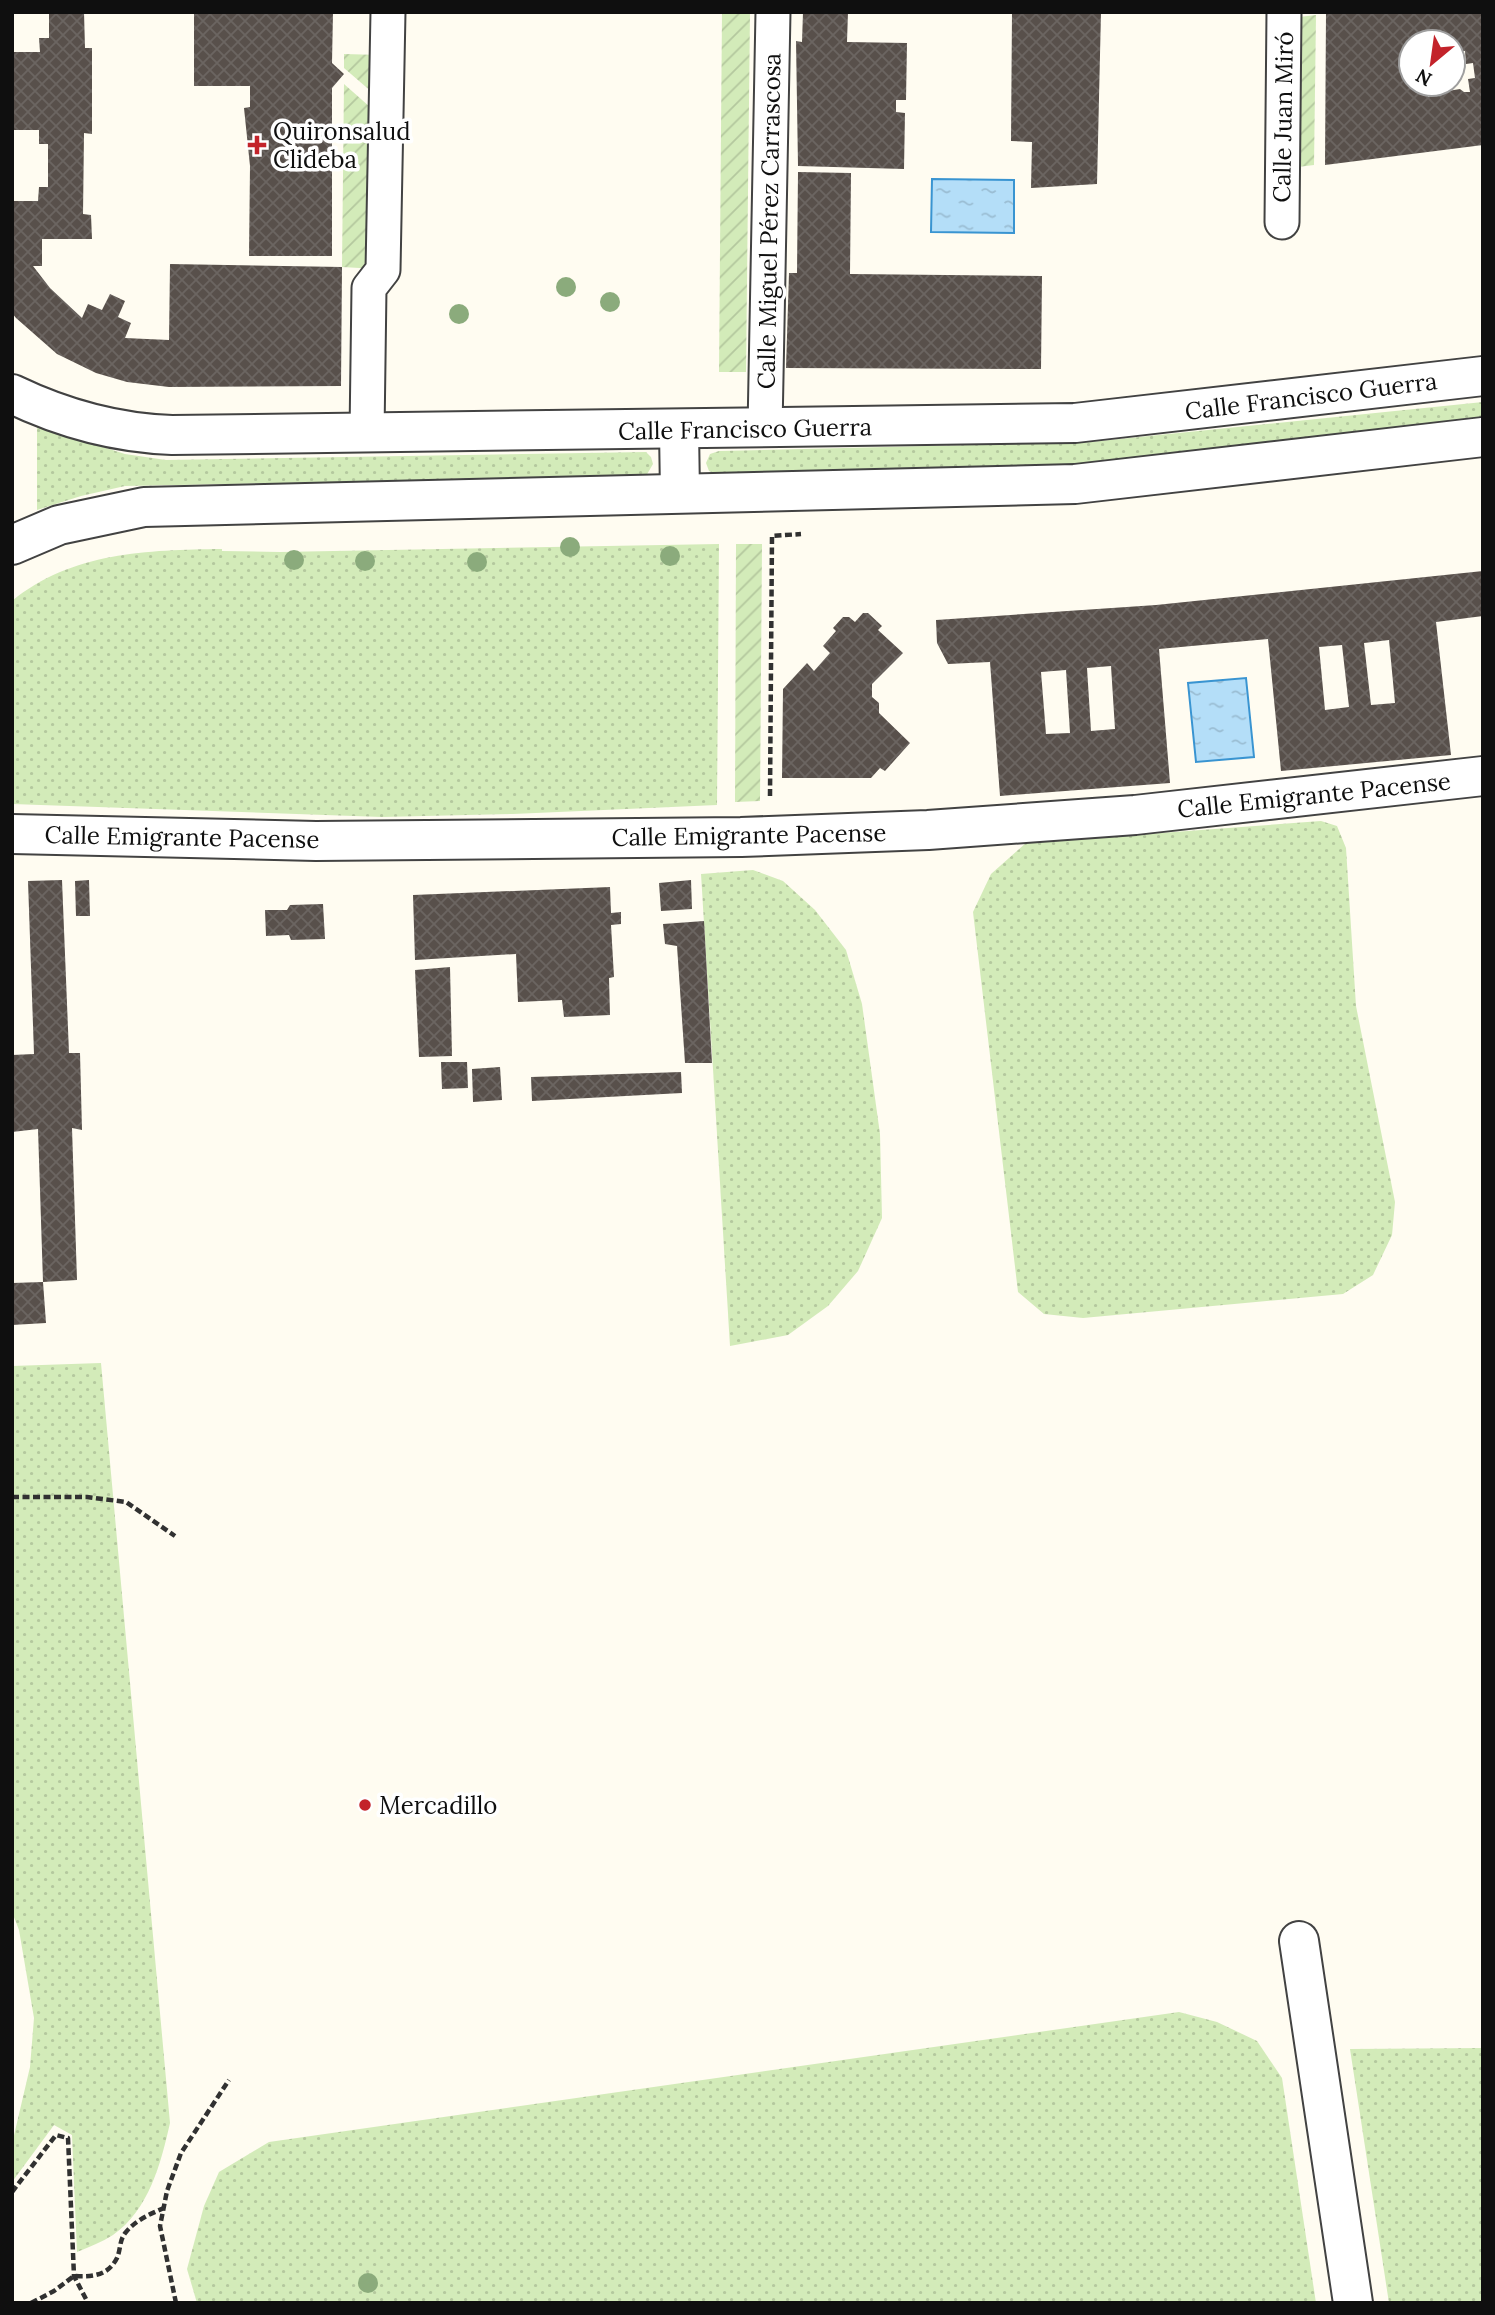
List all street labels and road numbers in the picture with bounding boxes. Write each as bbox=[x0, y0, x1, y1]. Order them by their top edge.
street label: Calle Juan Miró bbox=[1266, 31, 1300, 203]
street label: Calle Miguel Pérez Carrascosa bbox=[751, 53, 787, 389]
street label: Calle Francisco Guerra bbox=[1183, 365, 1439, 427]
street label: Calle Francisco Guerra bbox=[618, 411, 872, 447]
street label: Calle Emigrante Pacense bbox=[1176, 765, 1452, 825]
street label: Calle Emigrante Pacense bbox=[611, 817, 887, 853]
street label: Calle Emigrante Pacense bbox=[44, 819, 320, 855]

